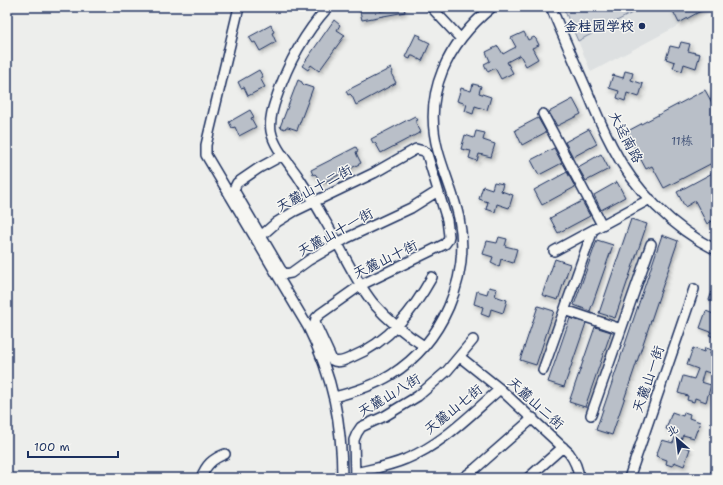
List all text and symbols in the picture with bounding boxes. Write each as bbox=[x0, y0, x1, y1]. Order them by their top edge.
place label: 金桂园学校 bbox=[564, 17, 634, 35]
marker: 金桂园学校 bbox=[637, 21, 647, 31]
street label: 大迳南路 bbox=[605, 108, 647, 166]
house number: 11栋 bbox=[671, 133, 693, 149]
street label: 天麓山十二街 bbox=[273, 160, 355, 216]
street label: 天麓山十一街 bbox=[294, 204, 376, 260]
street label: 天麓山十街 bbox=[350, 236, 420, 282]
street label: 天麓山一街 bbox=[628, 343, 668, 415]
street label: 天麓山八街 bbox=[354, 369, 424, 421]
street label: 天麓山二街 bbox=[504, 373, 568, 433]
street label: 天麓山七街 bbox=[420, 380, 486, 438]
north arrow bbox=[657, 419, 697, 459]
text: 北 bbox=[664, 421, 681, 440]
scale bar bbox=[28, 433, 118, 459]
text: 100 m bbox=[34, 439, 70, 455]

